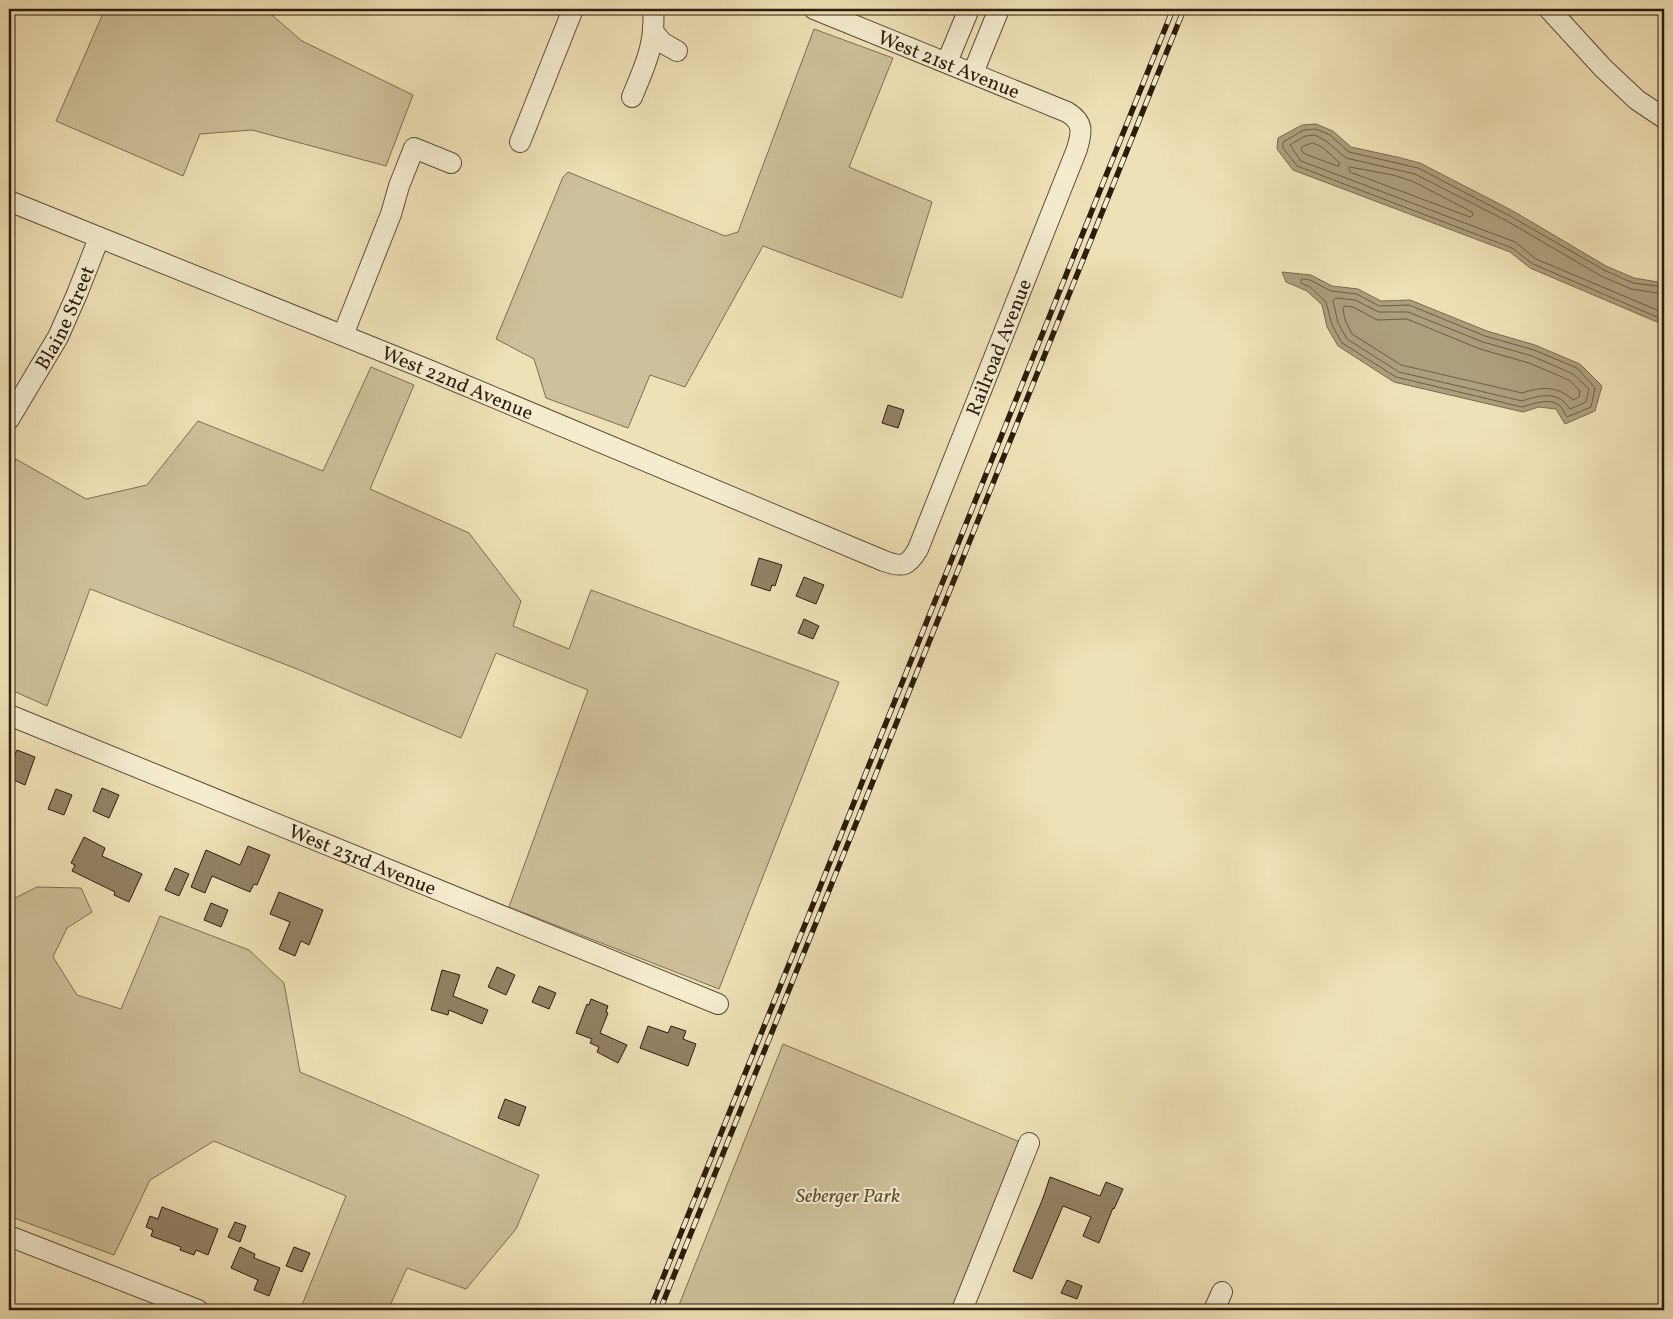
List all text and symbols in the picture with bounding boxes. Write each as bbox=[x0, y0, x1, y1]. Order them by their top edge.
street label: West 21st Avenue bbox=[873, 25, 1024, 107]
street label: Blaine Street bbox=[29, 262, 103, 376]
street label: Railroad Avenue bbox=[960, 275, 1040, 421]
street label: West 22nd Avenue bbox=[377, 341, 537, 428]
street label: West 23rd Avenue bbox=[284, 818, 440, 904]
park label: Seberger Park bbox=[796, 1183, 900, 1211]

